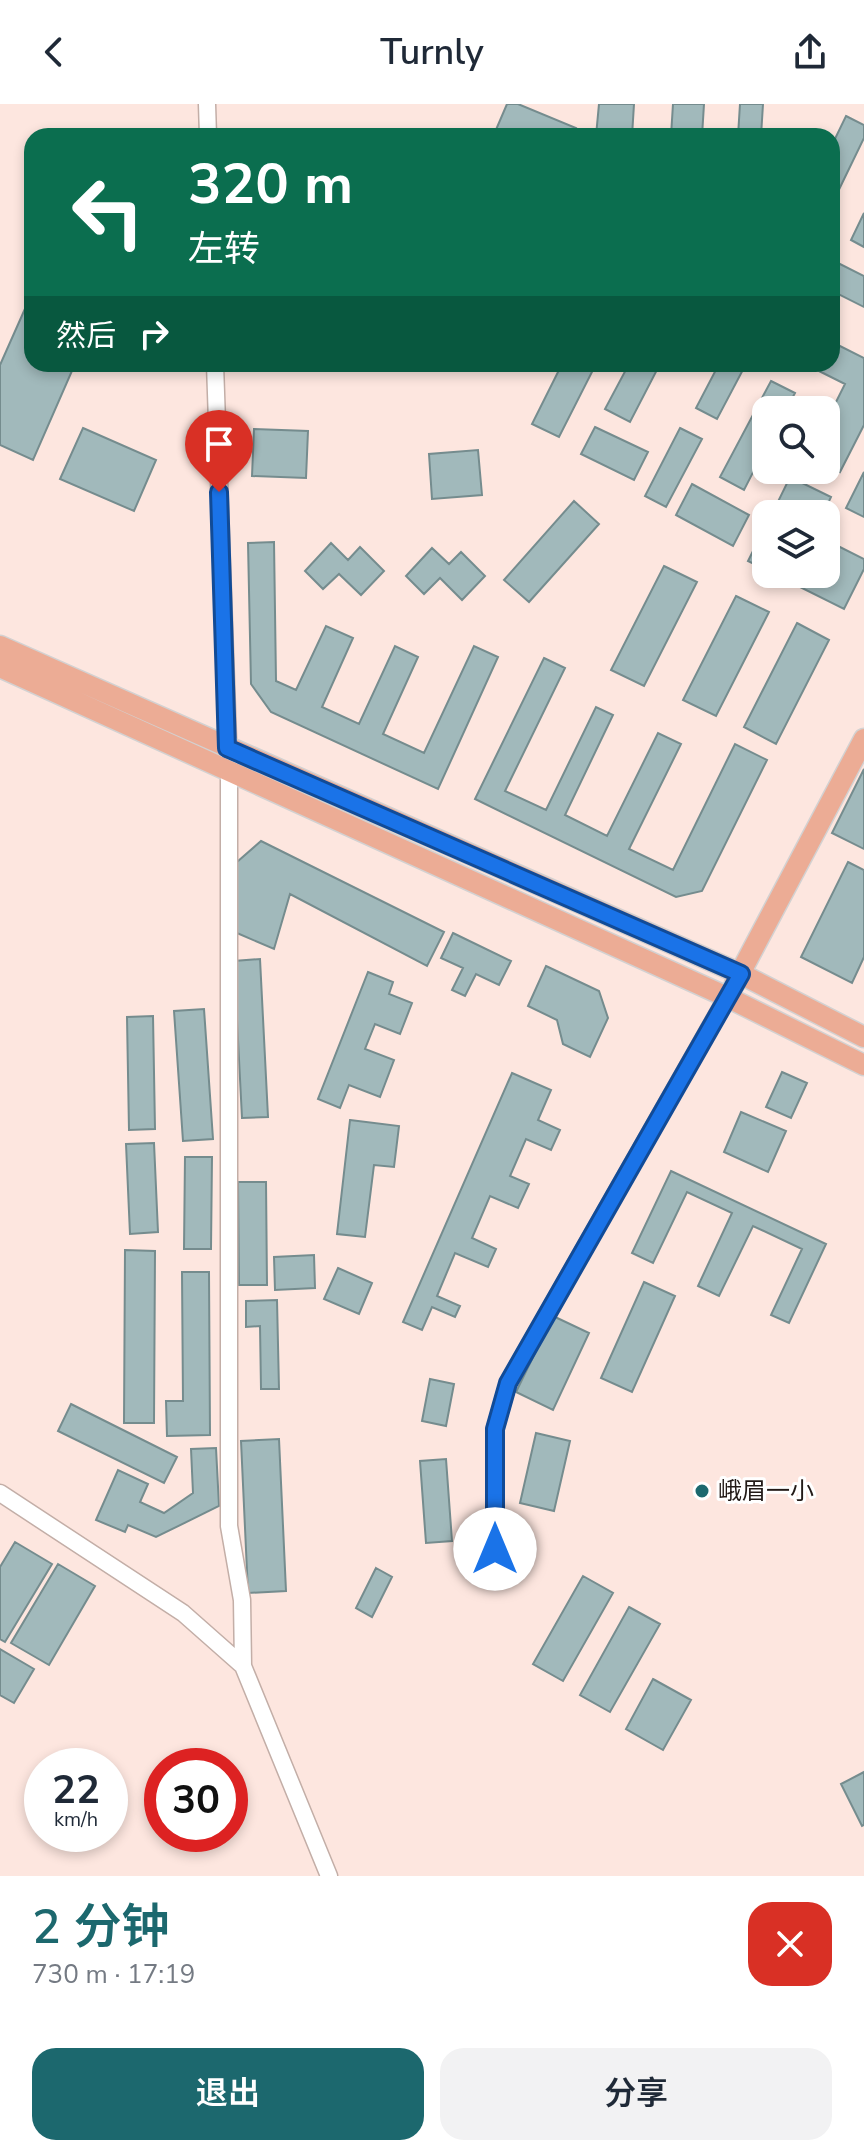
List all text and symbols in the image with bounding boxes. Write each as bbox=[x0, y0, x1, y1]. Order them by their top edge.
text: Turnly bbox=[380, 28, 484, 77]
icon: back bbox=[32, 30, 76, 74]
icon: share bbox=[788, 30, 832, 74]
text: 320 m bbox=[188, 146, 353, 223]
icon: left bbox=[56, 160, 160, 264]
text: 左转 bbox=[188, 225, 260, 274]
icon: right bbox=[132, 312, 176, 356]
text: 然后 bbox=[56, 316, 116, 357]
map controls bbox=[752, 396, 840, 588]
button: search bbox=[752, 396, 840, 484]
pin bbox=[185, 410, 253, 492]
icon: arrive bbox=[197, 422, 241, 466]
button: layers bbox=[752, 500, 840, 588]
place label: 峨眉一小 bbox=[718, 1475, 814, 1507]
marker: 峨眉一小 bbox=[693, 1482, 711, 1500]
position arrow bbox=[453, 1507, 537, 1591]
speed limit sign: 30 bbox=[144, 1748, 248, 1852]
text: 22 bbox=[52, 1763, 100, 1817]
text: km/h bbox=[54, 1806, 98, 1833]
text: 2 分钟 bbox=[32, 1894, 169, 1960]
button: close bbox=[748, 1902, 832, 1986]
text: 730 m · 17:19 bbox=[32, 1957, 195, 1992]
button: 退出 bbox=[32, 2048, 424, 2140]
button: 分享 bbox=[440, 2048, 832, 2140]

